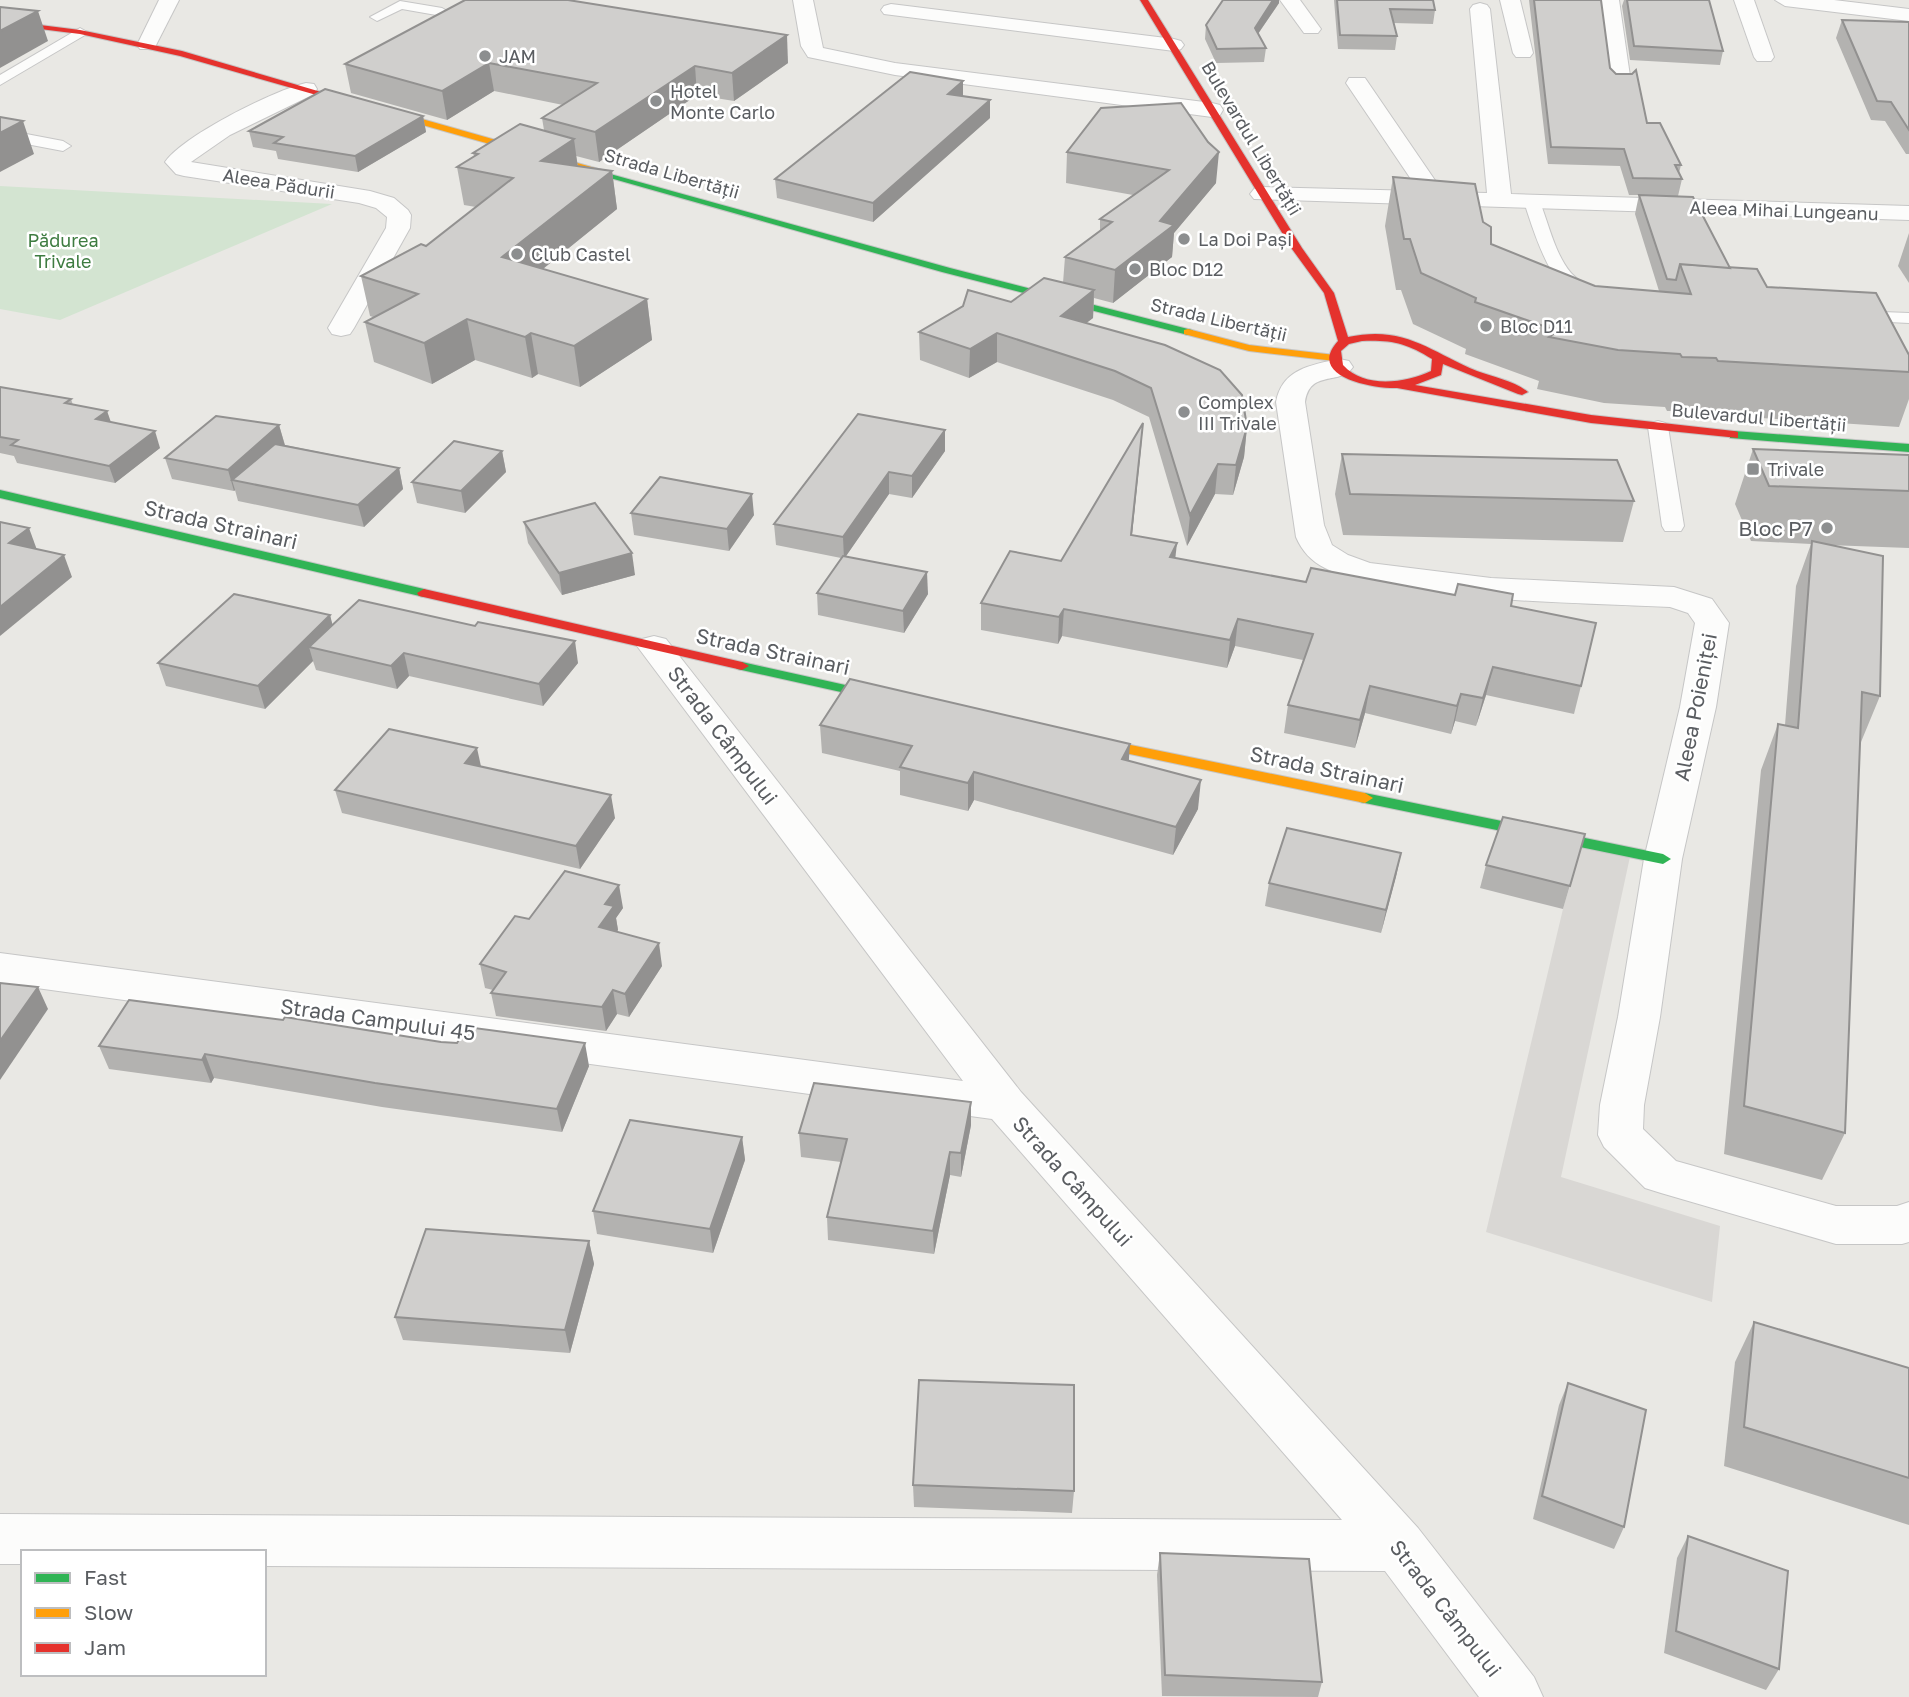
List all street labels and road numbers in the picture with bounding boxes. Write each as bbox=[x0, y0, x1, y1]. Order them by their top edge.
street label: Bulevardul Libertății bbox=[1197, 57, 1307, 219]
street label: Strada Libertății bbox=[602, 143, 742, 203]
street label: Aleea Pădurii bbox=[221, 163, 337, 203]
street label: Aleea Mihai Lungeanu bbox=[1689, 196, 1879, 224]
street label: Strada Libertății bbox=[1149, 293, 1289, 345]
street label: Bulevardul Libertății bbox=[1671, 398, 1847, 436]
street label: Strada Strainari bbox=[142, 494, 300, 554]
street label: Strada Strainari bbox=[694, 622, 852, 680]
street label: Aleea Poieniței bbox=[1668, 631, 1722, 783]
street label: Strada Câmpului bbox=[662, 661, 784, 809]
street label: Strada Strainari bbox=[1248, 740, 1406, 798]
street label: Strada Campului 45 bbox=[279, 992, 477, 1046]
street label: Strada Câmpului bbox=[1008, 1110, 1138, 1252]
street label: Strada Câmpului bbox=[1384, 1534, 1508, 1682]

